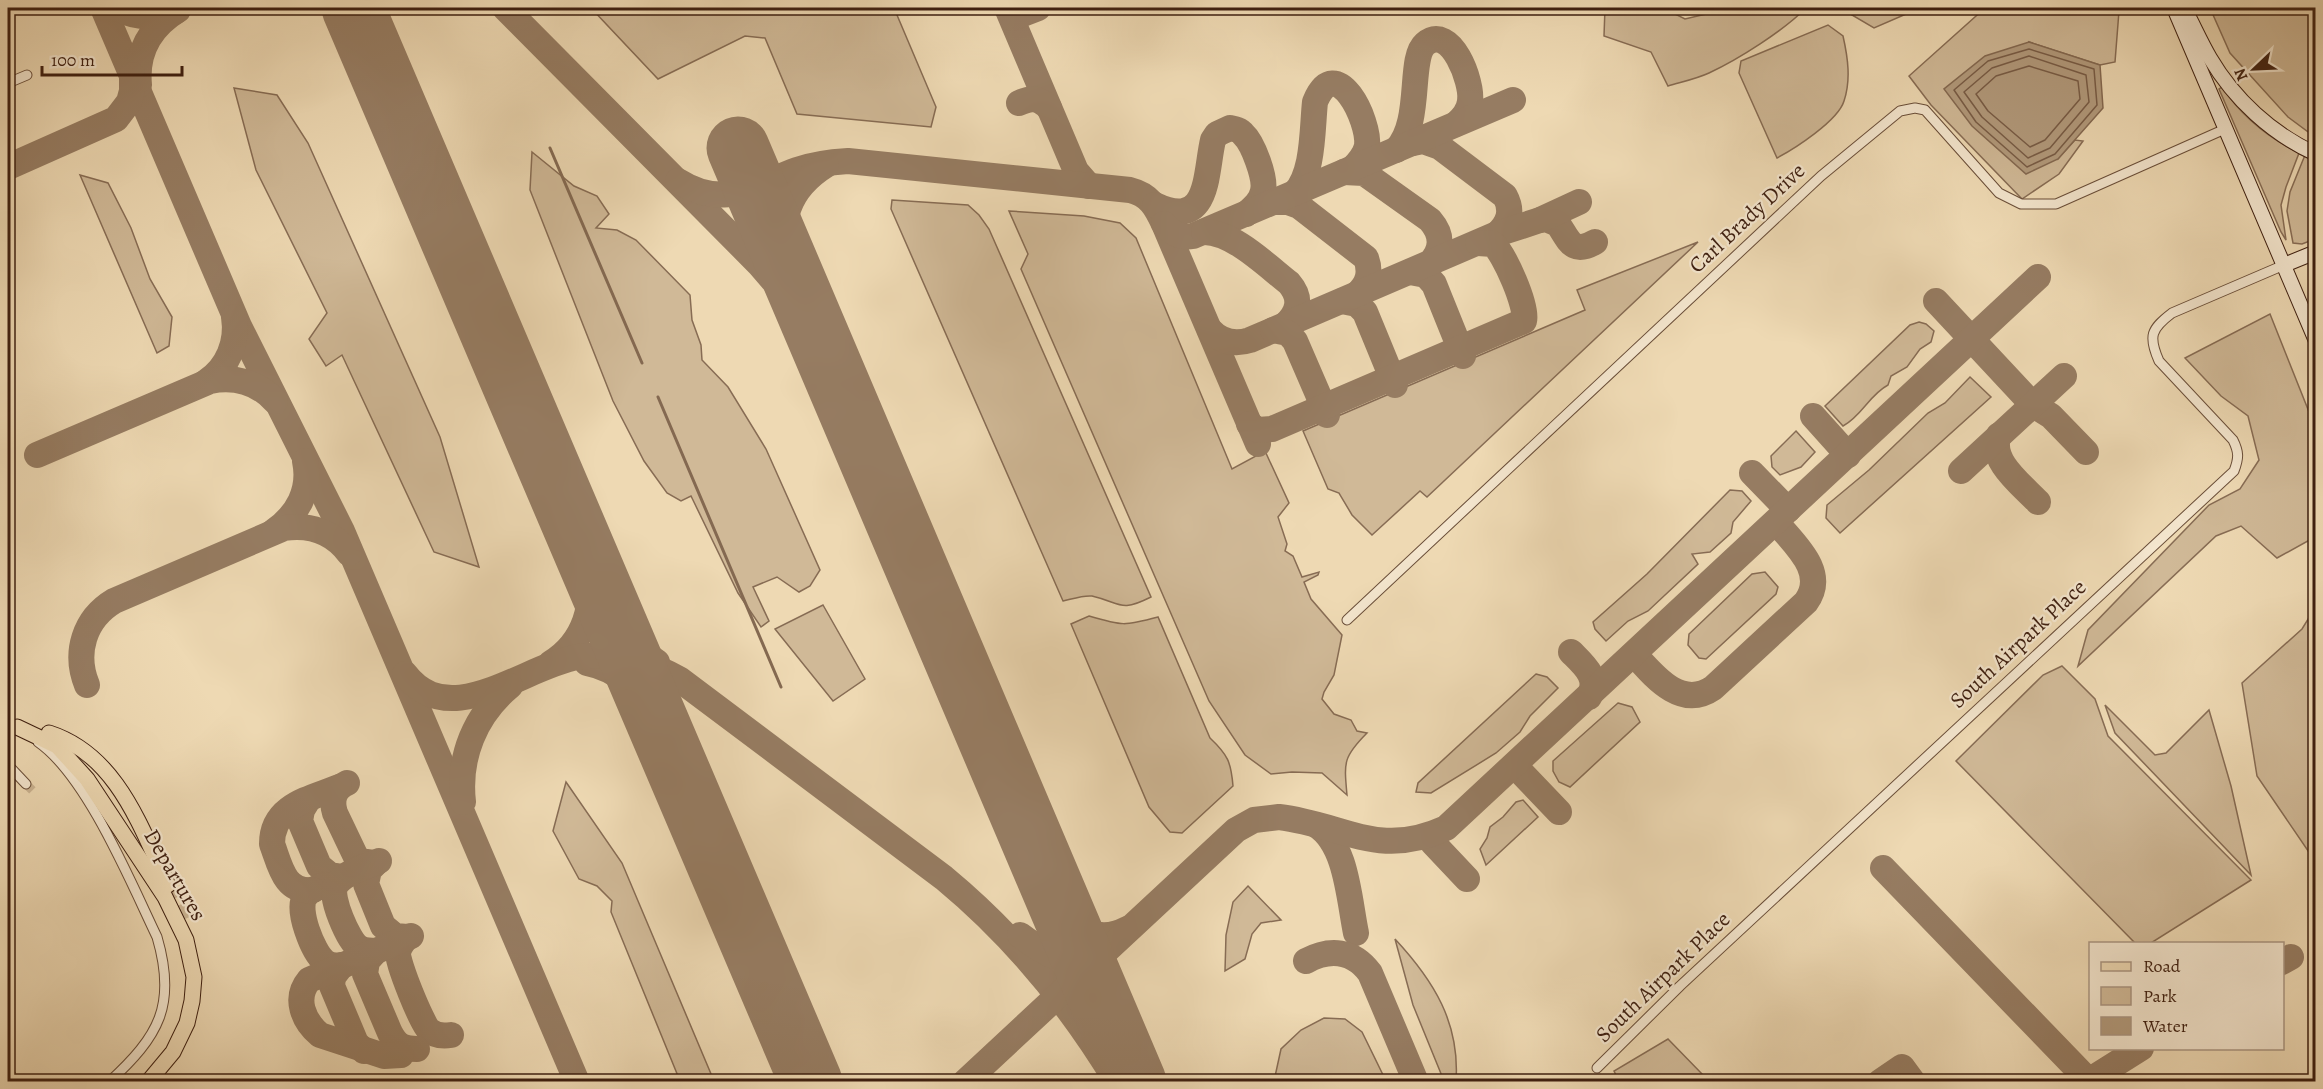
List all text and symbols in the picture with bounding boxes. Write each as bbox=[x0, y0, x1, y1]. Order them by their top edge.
scale bar bbox=[42, 39, 182, 77]
north arrow bbox=[2224, 39, 2284, 99]
text: 100 m bbox=[51, 48, 95, 72]
text: N bbox=[2229, 64, 2254, 84]
street label: Carl Brady Drive bbox=[1682, 156, 1812, 280]
street label: South Airpark Place bbox=[1943, 573, 2093, 715]
street label: Departures bbox=[137, 823, 213, 927]
street label: South Airpark Place bbox=[1589, 905, 1737, 1049]
legend bbox=[2089, 942, 2284, 1050]
text: Road bbox=[2143, 954, 2181, 978]
text: Park bbox=[2143, 984, 2177, 1008]
text: Water bbox=[2142, 1014, 2188, 1038]

